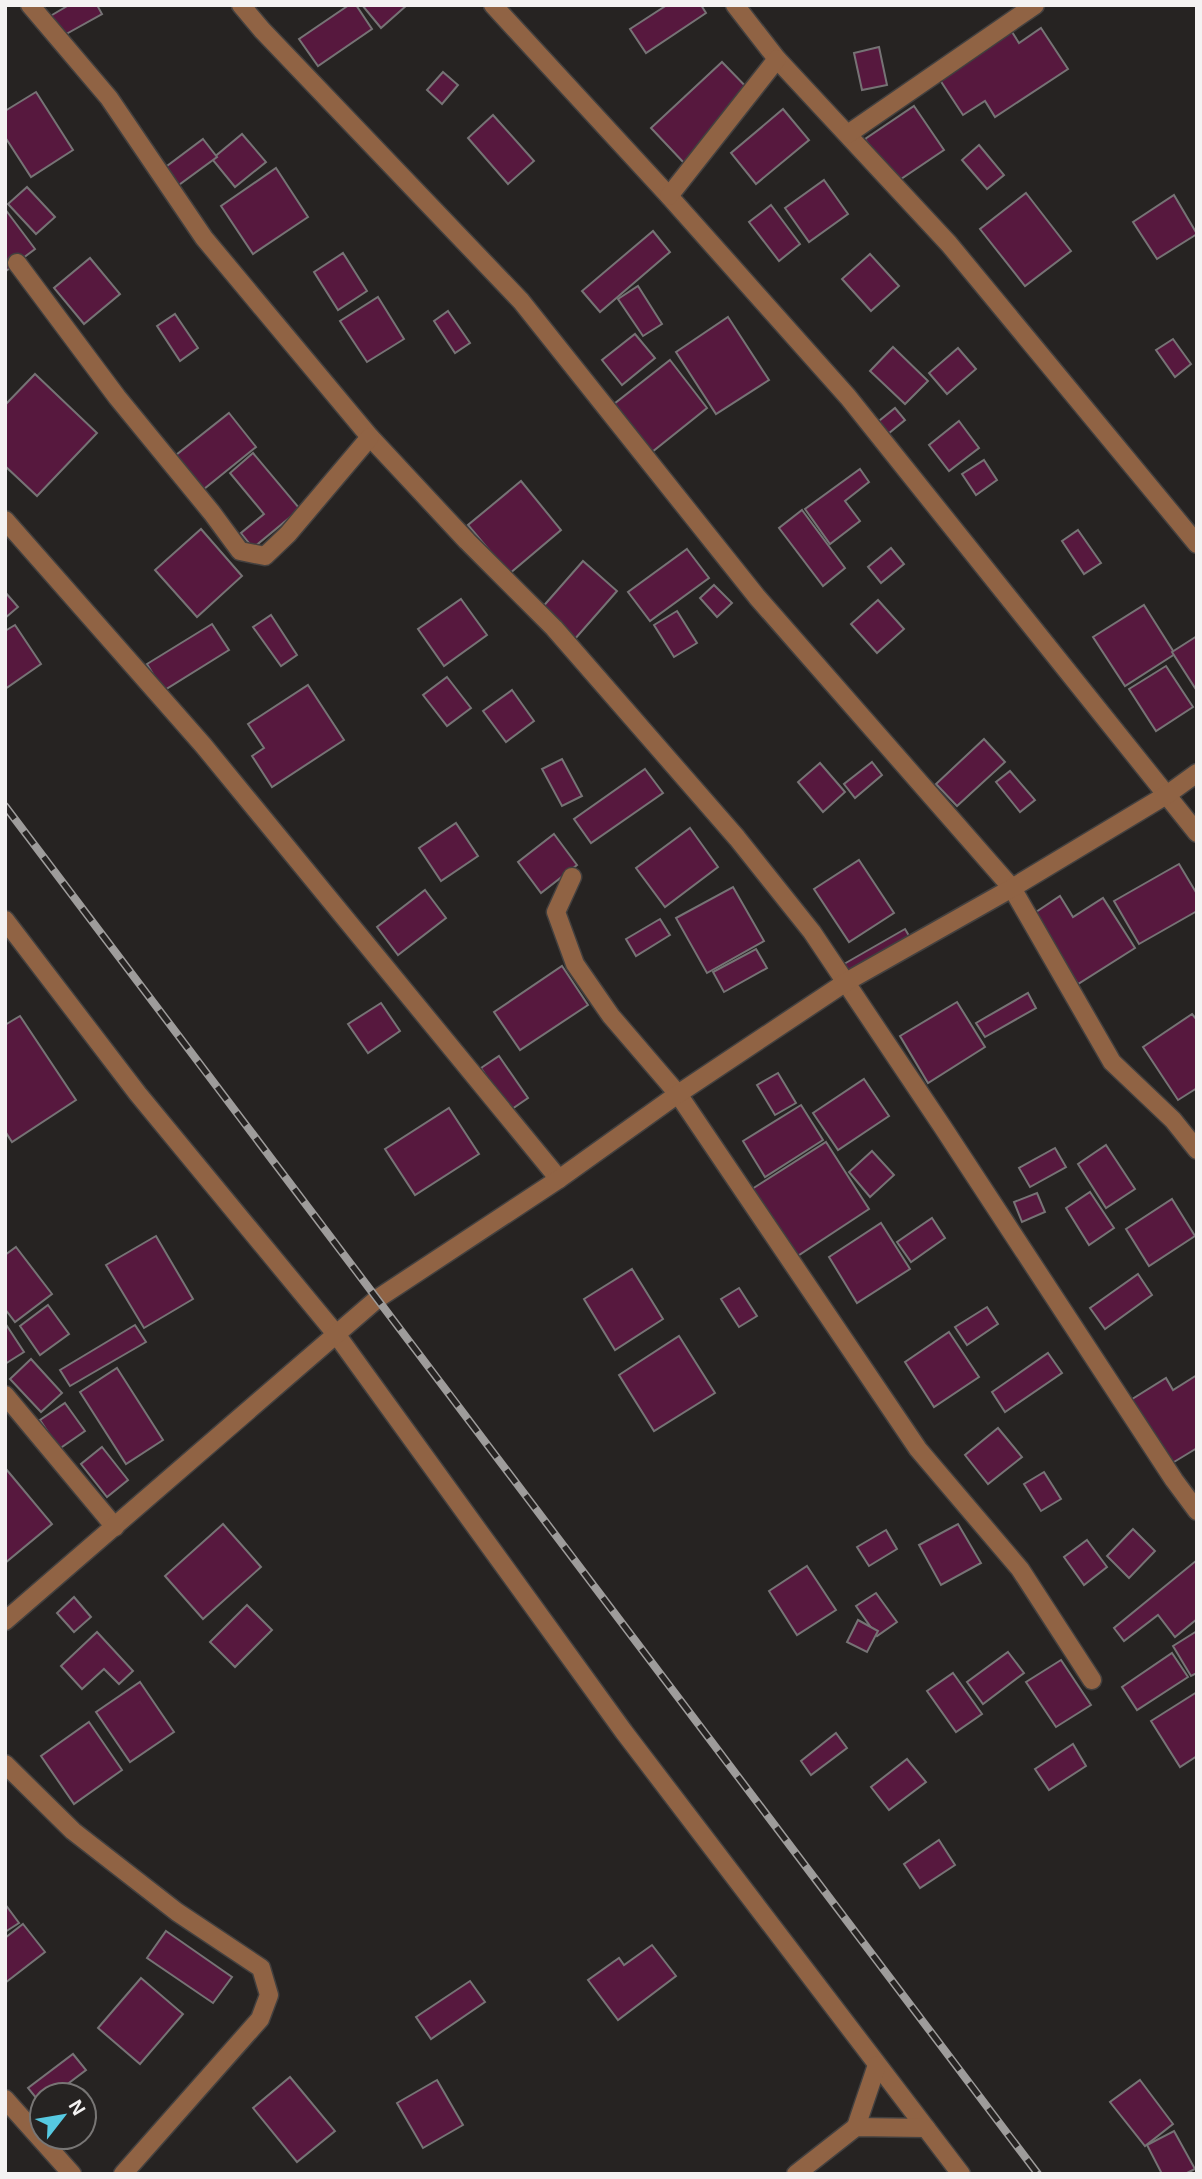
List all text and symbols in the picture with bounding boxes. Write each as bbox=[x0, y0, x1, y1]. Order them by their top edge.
north arrow bbox=[28, 2081, 98, 2151]
text: N bbox=[65, 2096, 90, 2119]

